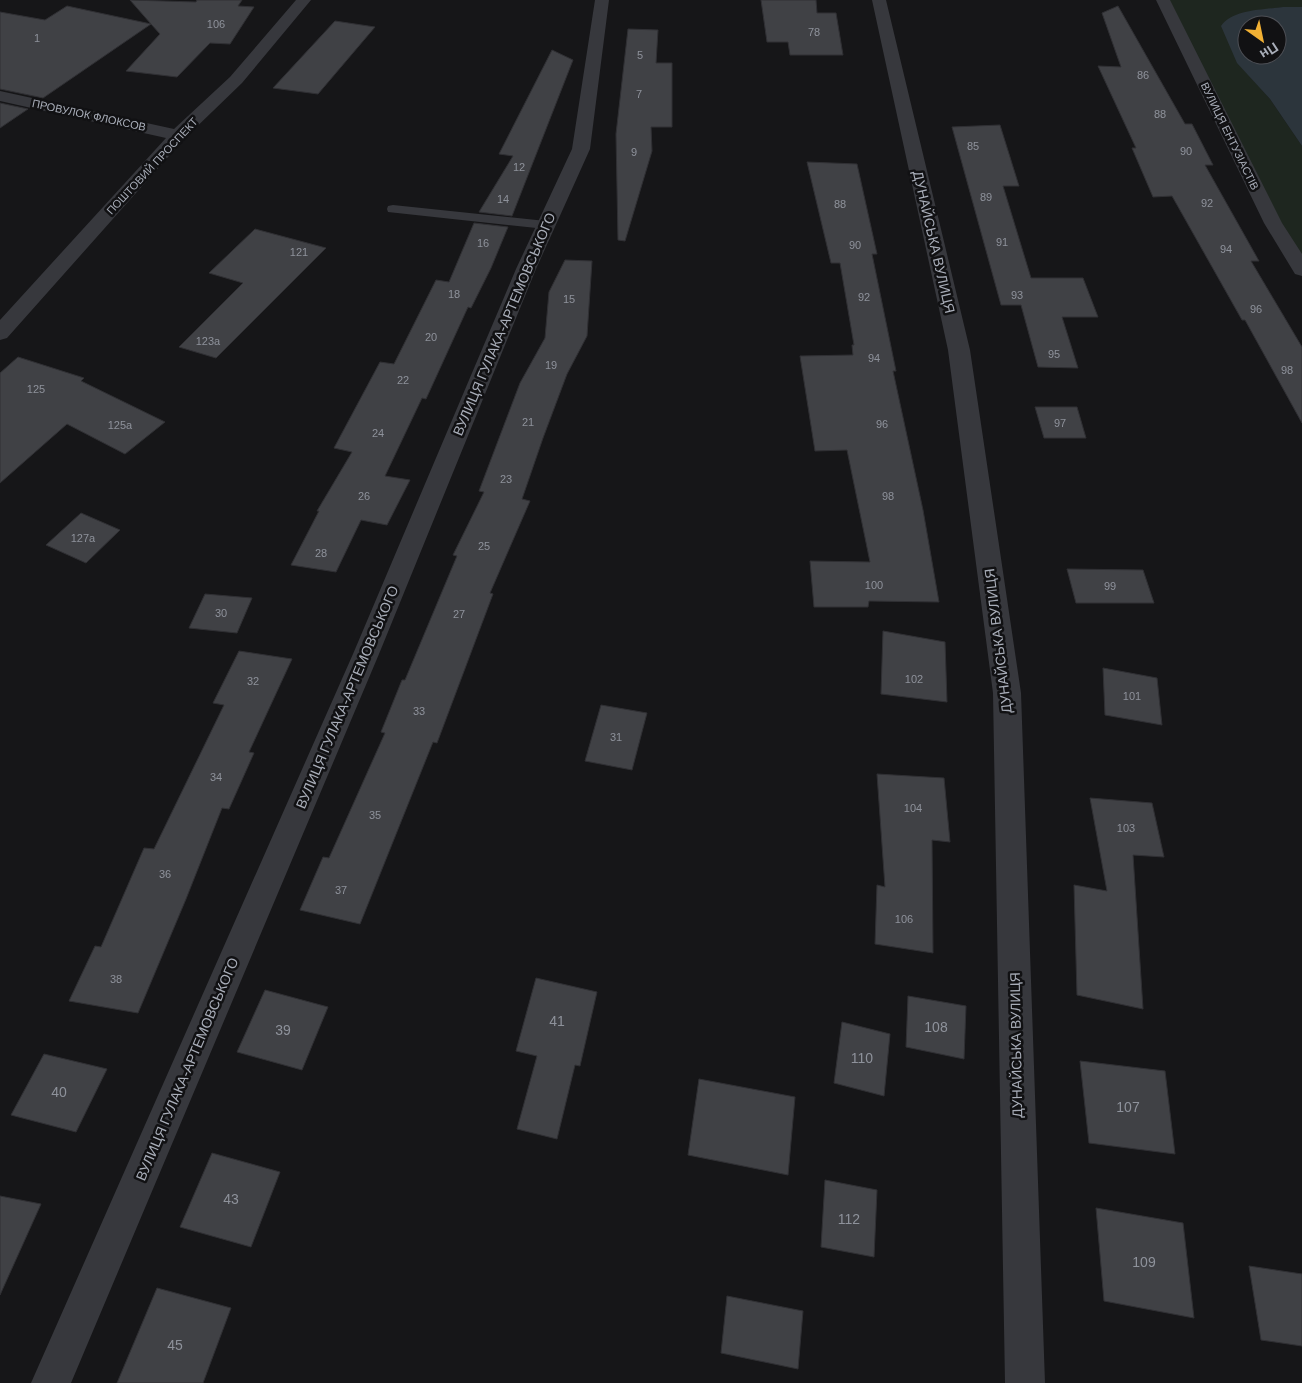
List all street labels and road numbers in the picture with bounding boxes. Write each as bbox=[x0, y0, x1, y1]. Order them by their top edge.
street label: ВУЛИЦЯ ЕНТУЗІАСТІВ bbox=[1199, 80, 1261, 192]
street label: ПРОВУЛОК ФЛОКСОВ bbox=[31, 97, 147, 133]
street label: ПОШТОВИЙ ПРОСПЕКТ bbox=[104, 115, 200, 217]
street label: ДУНАЙСЬКА ВУЛИЦЯ bbox=[910, 169, 959, 315]
street label: ВУЛИЦЯ ГУЛАКА-АРТЕМОВСЬКОГО bbox=[450, 210, 558, 438]
street label: ДУНАЙСЬКА ВУЛИЦЯ bbox=[980, 568, 1015, 714]
street label: ВУЛИЦЯ ГУЛАКА-АРТЕМОВСЬКОГО bbox=[293, 583, 401, 811]
street label: ВУЛИЦЯ ГУЛАКА-АРТЕМОВСЬКОГО bbox=[133, 955, 241, 1183]
street label: ДУНАЙСЬКА ВУЛИЦЯ bbox=[1006, 972, 1025, 1118]

